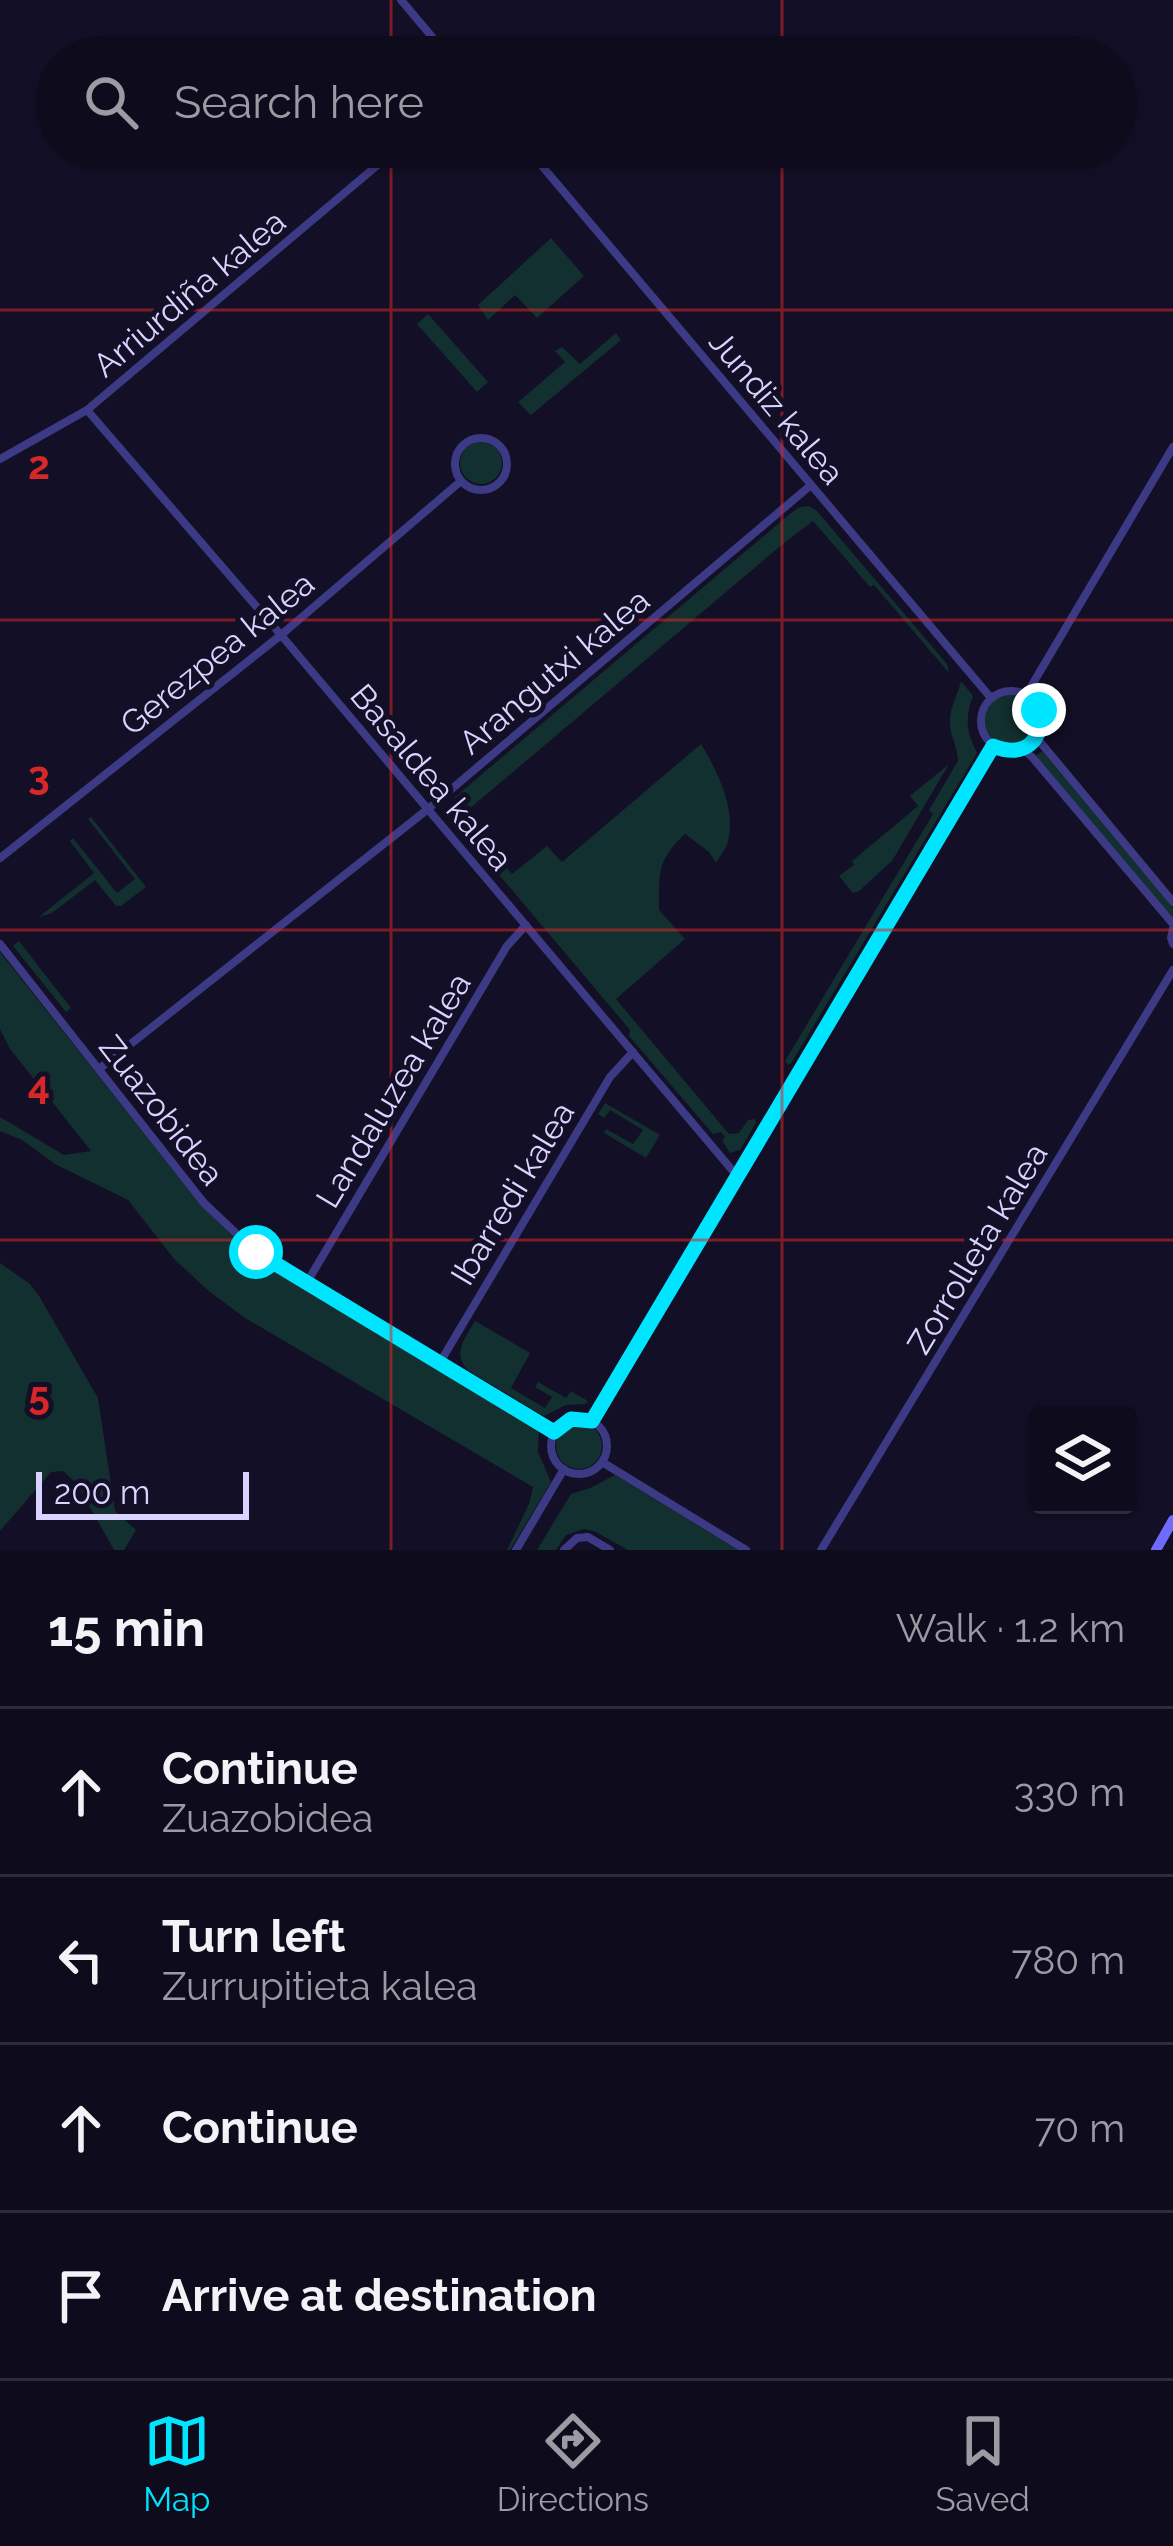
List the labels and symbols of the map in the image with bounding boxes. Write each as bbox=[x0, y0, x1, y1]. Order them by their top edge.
street label: Arriurdiña kalea bbox=[85, 202, 293, 385]
street label: Jundiz kalea bbox=[701, 323, 852, 492]
text: 2 bbox=[28, 442, 50, 488]
street label: Gerezpea kalea bbox=[113, 564, 322, 743]
street label: Arangutxi kalea bbox=[451, 581, 657, 762]
street label: Basaldea kalea bbox=[342, 676, 521, 878]
route end bbox=[1012, 683, 1066, 737]
text: 3 bbox=[28, 752, 50, 798]
street label: Landaluzea kalea bbox=[308, 966, 479, 1215]
street label: Zuazobidea bbox=[91, 1028, 232, 1193]
text: 4 bbox=[28, 1062, 50, 1108]
street label: Ibarredi kalea bbox=[443, 1095, 582, 1292]
street label: Zorrolleta kalea bbox=[899, 1136, 1056, 1361]
route start bbox=[229, 1225, 283, 1279]
text: 5 bbox=[28, 1372, 50, 1418]
scale bar bbox=[36, 1466, 249, 1519]

